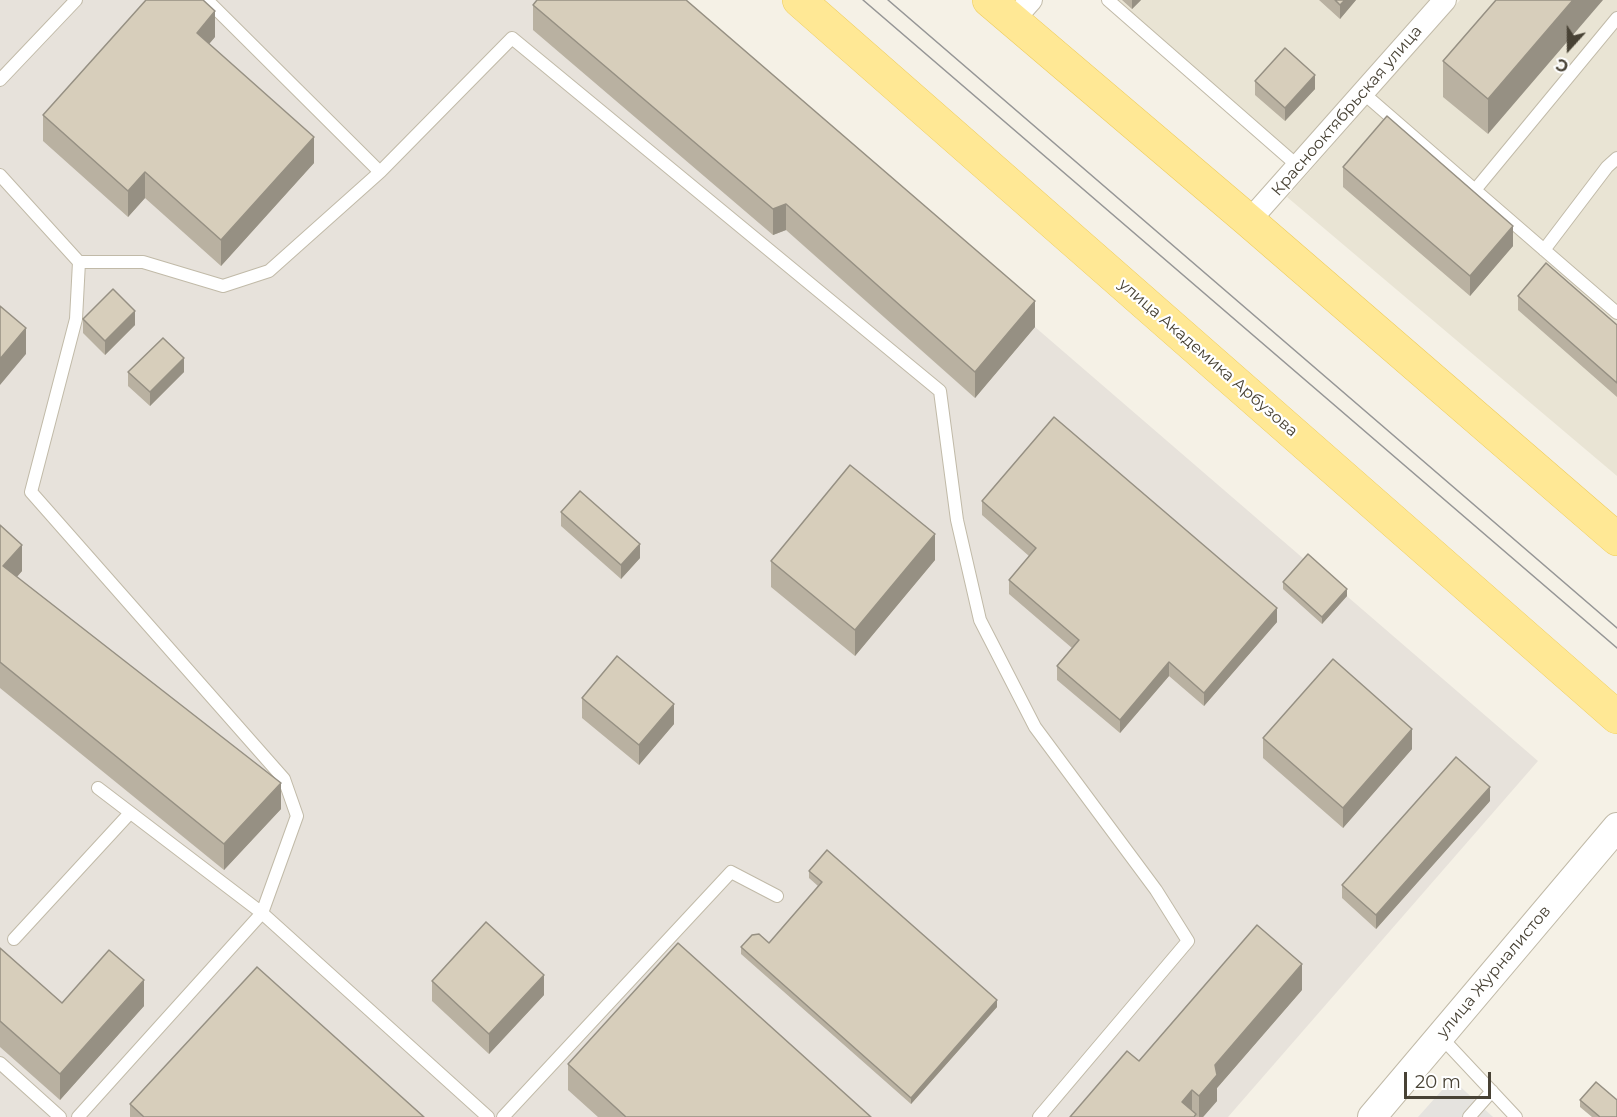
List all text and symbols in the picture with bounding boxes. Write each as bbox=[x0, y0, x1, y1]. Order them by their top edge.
north arrow bbox=[1539, 18, 1599, 78]
street label: Краснооктябрьская улица bbox=[1268, 22, 1426, 200]
text: С bbox=[1554, 54, 1571, 76]
street label: улица Академика Арбузова bbox=[1115, 275, 1301, 441]
street label: улица Журналистов bbox=[1433, 902, 1555, 1042]
scale bar bbox=[1407, 1060, 1494, 1098]
text: 20 m bbox=[1415, 1071, 1461, 1093]

